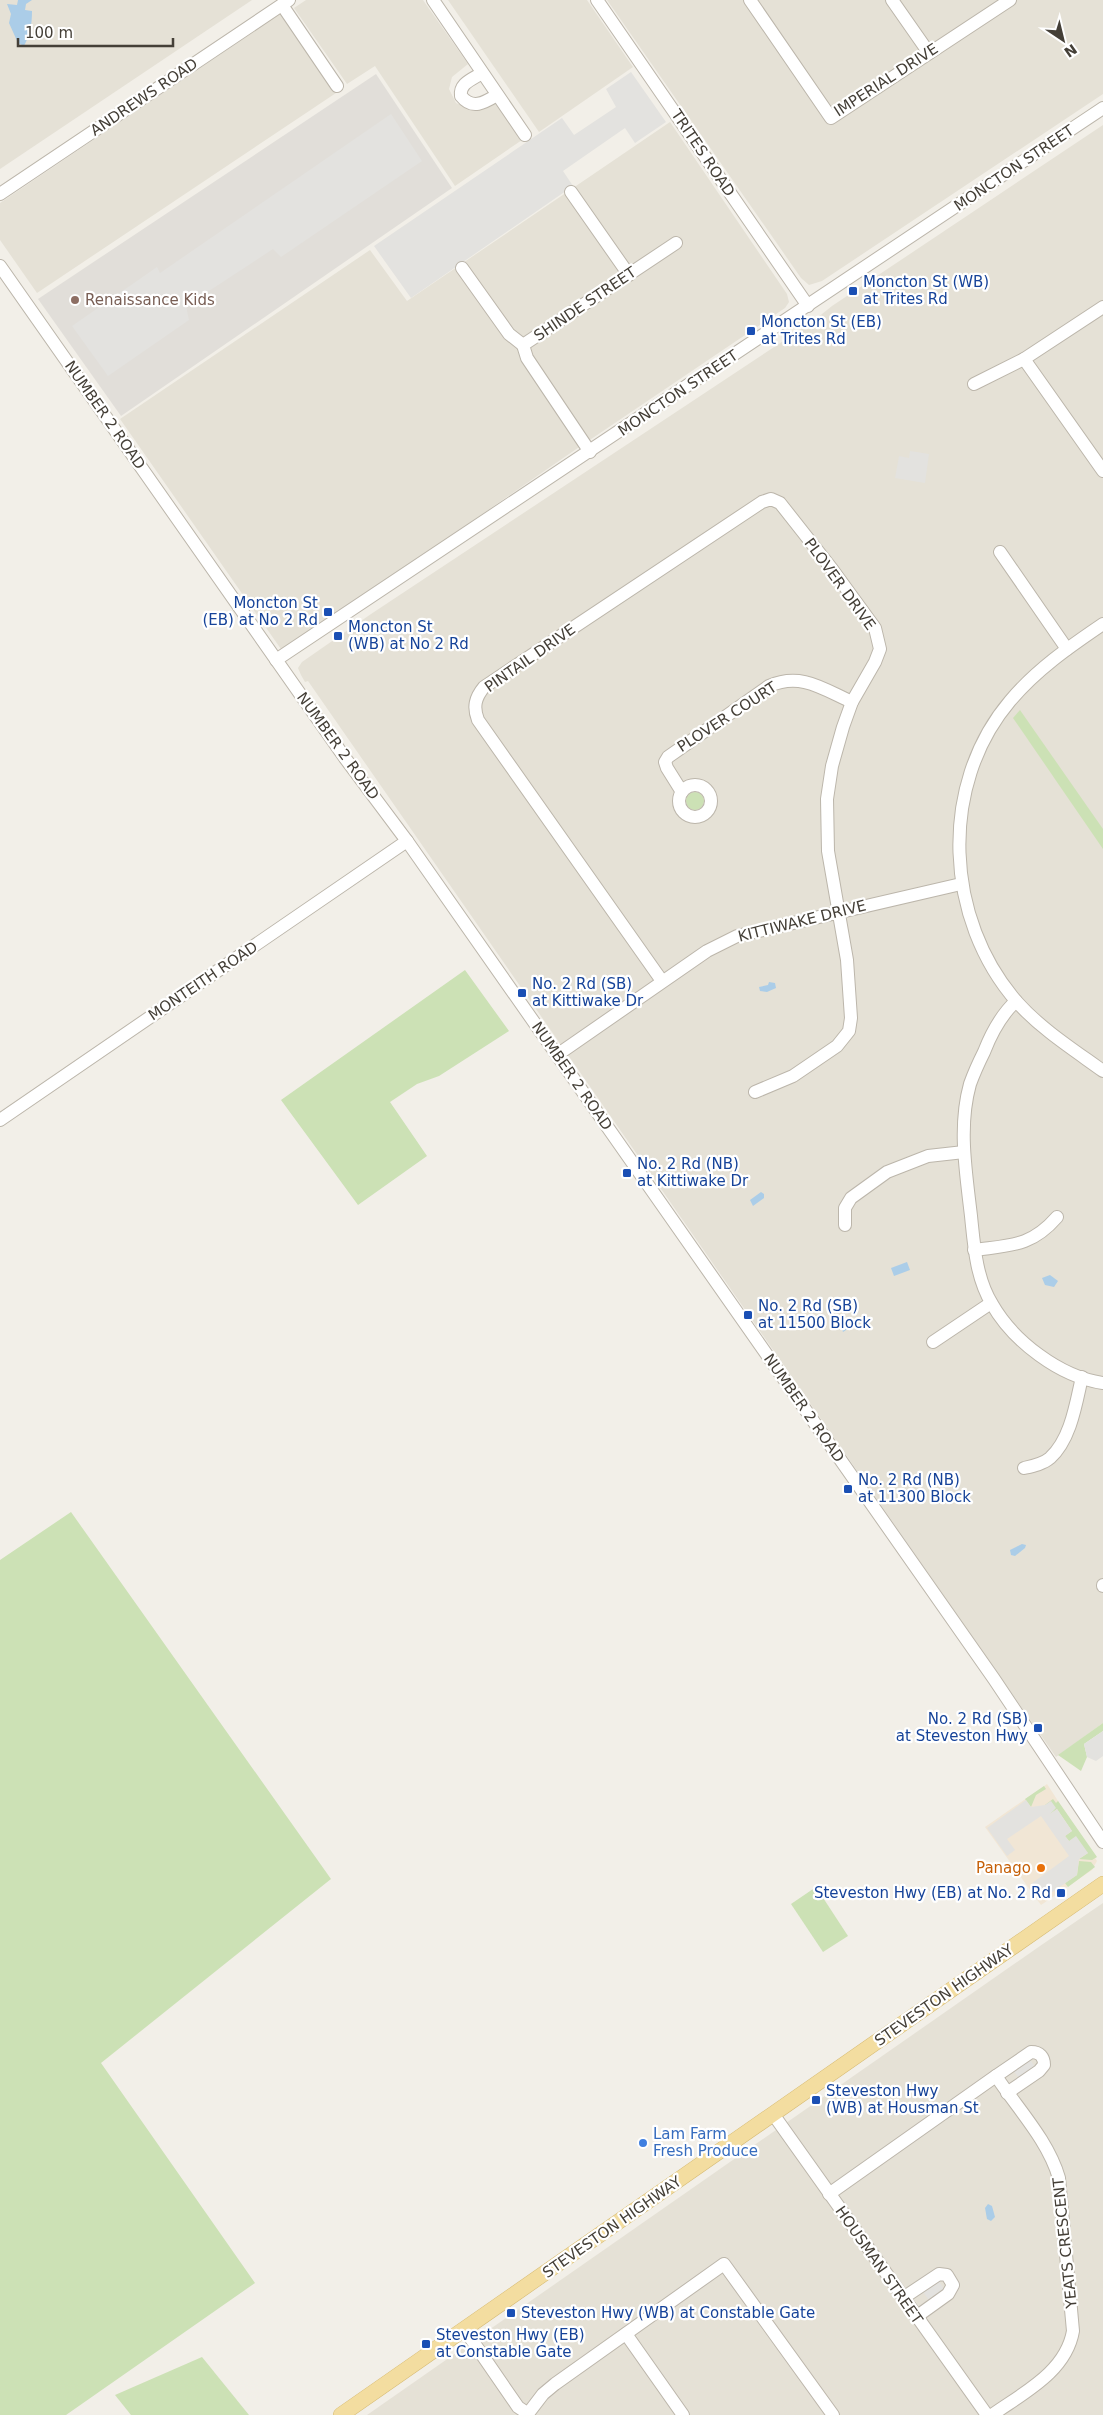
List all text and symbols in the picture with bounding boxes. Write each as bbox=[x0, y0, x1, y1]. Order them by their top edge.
scale bar bbox=[18, 15, 172, 47]
north arrow bbox=[1038, 15, 1088, 65]
text: 100 m bbox=[25, 24, 73, 42]
street label: IMPERIAL DRIVE bbox=[831, 40, 941, 120]
text: N bbox=[1061, 41, 1080, 61]
street label: ANDREWS ROAD bbox=[87, 54, 201, 140]
street label: TRITES ROAD bbox=[667, 105, 739, 200]
street label: MONCTON STREET bbox=[951, 121, 1078, 215]
street label: SHINDE STREET bbox=[530, 263, 640, 345]
place label: Moncton St (WB) at Trites Rd bbox=[863, 273, 989, 308]
marker: Moncton St (WB) at Trites Rd bbox=[847, 285, 859, 297]
place label: Renaissance Kids bbox=[85, 291, 215, 309]
marker: Renaissance Kids bbox=[69, 294, 81, 306]
place label: Moncton St (EB) at Trites Rd bbox=[761, 313, 882, 348]
marker: Moncton St (EB) at Trites Rd bbox=[745, 325, 757, 337]
street label: MONCTON STREET bbox=[615, 346, 742, 440]
street label: NUMBER 2 ROAD bbox=[61, 357, 149, 473]
street label: PLOVER DRIVE bbox=[801, 534, 879, 634]
place label: Moncton St (EB) at No 2 Rd bbox=[202, 594, 318, 629]
marker: Moncton St (EB) at No 2 Rd bbox=[322, 606, 334, 618]
place label: Moncton St (WB) at No 2 Rd bbox=[348, 618, 469, 653]
street label: PINTAIL DRIVE bbox=[481, 620, 579, 696]
marker: Moncton St (WB) at No 2 Rd bbox=[332, 630, 344, 642]
street label: PLOVER COURT bbox=[674, 678, 781, 756]
street label: NUMBER 2 ROAD bbox=[293, 689, 383, 803]
street label: KITTIWAKE DRIVE bbox=[736, 896, 868, 946]
street label: MONTEITH ROAD bbox=[145, 938, 261, 1024]
place label: No. 2 Rd (SB) at Kittiwake Dr bbox=[532, 975, 644, 1010]
marker: No. 2 Rd (SB) at Kittiwake Dr bbox=[516, 987, 528, 999]
street label: NUMBER 2 ROAD bbox=[528, 1018, 616, 1134]
place label: No. 2 Rd (NB) at Kittiwake Dr bbox=[637, 1155, 749, 1190]
marker: No. 2 Rd (NB) at Kittiwake Dr bbox=[621, 1167, 633, 1179]
place label: No. 2 Rd (SB) at 11500 Block bbox=[758, 1297, 871, 1332]
marker: No. 2 Rd (SB) at 11500 Block bbox=[742, 1309, 754, 1321]
street label: NUMBER 2 ROAD bbox=[760, 1350, 848, 1466]
place label: No. 2 Rd (NB) at 11300 Block bbox=[858, 1471, 971, 1506]
marker: No. 2 Rd (NB) at 11300 Block bbox=[842, 1483, 854, 1495]
place label: No. 2 Rd (SB) at Steveston Hwy bbox=[896, 1710, 1028, 1745]
marker: No. 2 Rd (SB) at Steveston Hwy bbox=[1032, 1722, 1044, 1734]
place label: Panago bbox=[976, 1859, 1031, 1877]
marker: Panago bbox=[1035, 1862, 1047, 1874]
place label: Steveston Hwy (EB) at No. 2 Rd bbox=[814, 1884, 1051, 1902]
marker: Steveston Hwy (EB) at No. 2 Rd bbox=[1055, 1887, 1067, 1899]
street label: STEVESTON HIGHWAY bbox=[871, 1940, 1018, 2050]
place label: Steveston Hwy (WB) at Housman St bbox=[826, 2082, 979, 2117]
marker: Steveston Hwy (WB) at Housman St bbox=[810, 2094, 822, 2106]
place label: Lam Farm Fresh Produce bbox=[653, 2125, 758, 2160]
marker: Lam Farm Fresh Produce bbox=[637, 2137, 649, 2149]
street label: STEVESTON HIGHWAY bbox=[539, 2172, 686, 2282]
street label: YEATS CRESCENT bbox=[1049, 2176, 1081, 2310]
street label: HOUSMAN STREET bbox=[831, 2202, 927, 2328]
place label: Steveston Hwy (WB) at Constable Gate bbox=[521, 2304, 815, 2322]
marker: Steveston Hwy (WB) at Constable Gate bbox=[505, 2307, 517, 2319]
place label: Steveston Hwy (EB) at Constable Gate bbox=[436, 2326, 585, 2361]
marker: Steveston Hwy (EB) at Constable Gate bbox=[420, 2338, 432, 2350]

